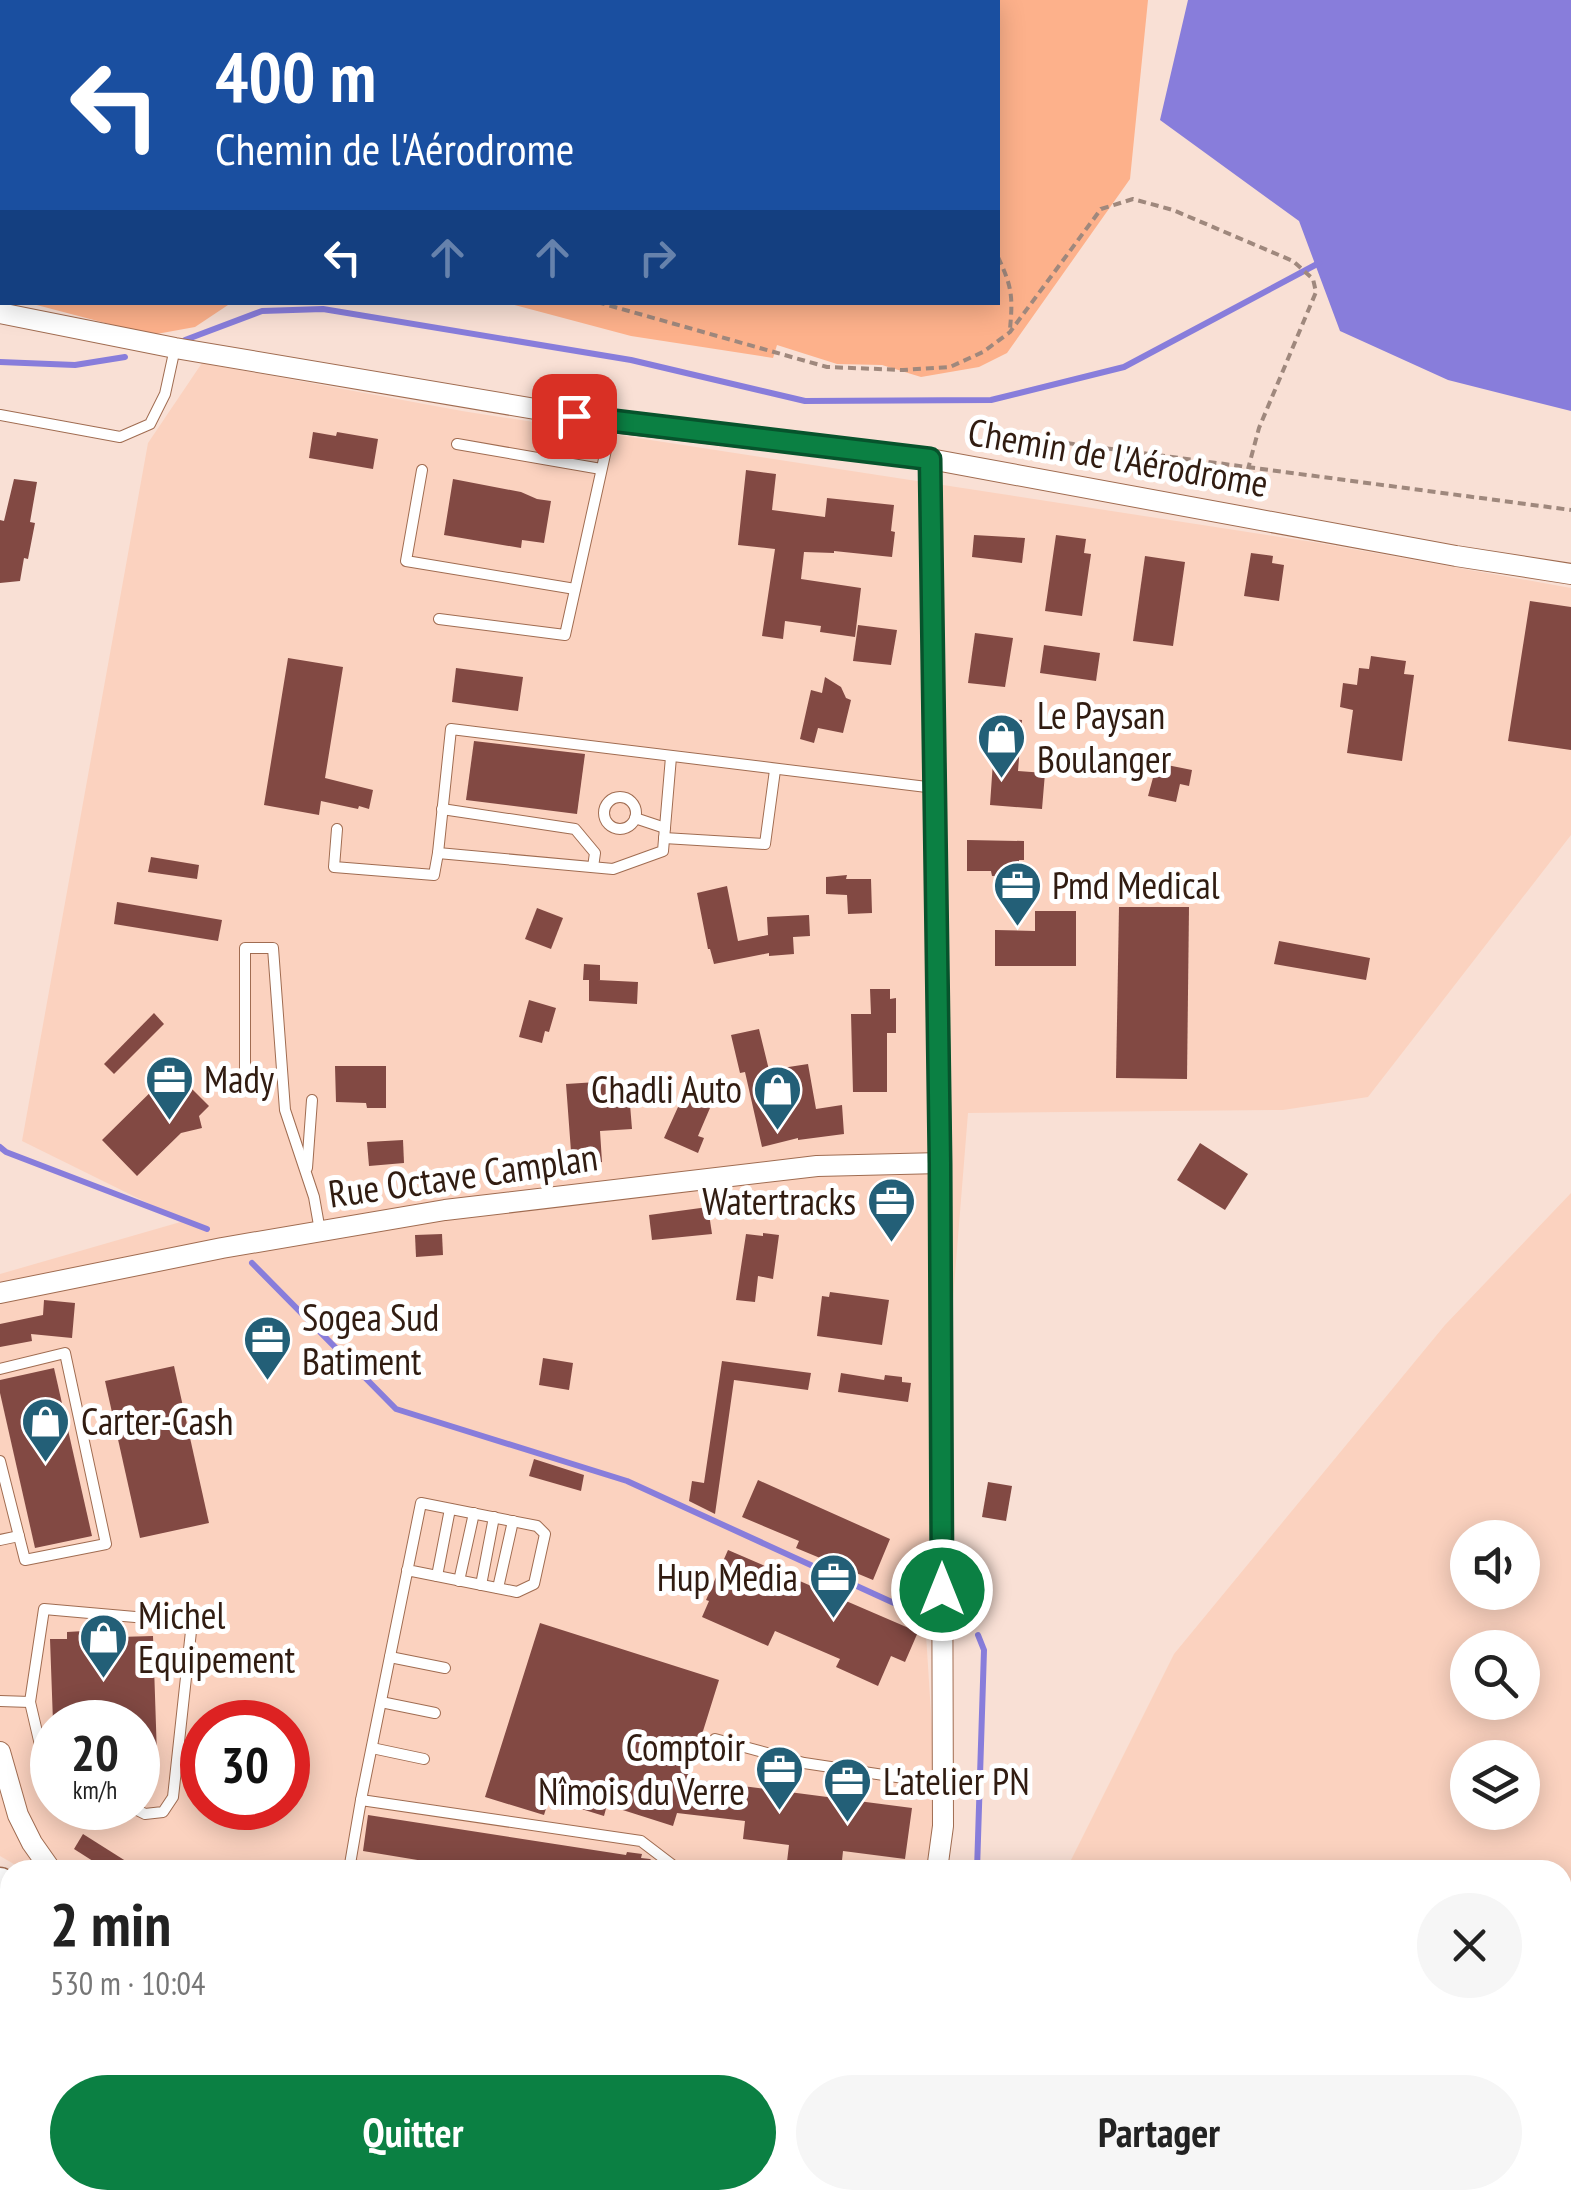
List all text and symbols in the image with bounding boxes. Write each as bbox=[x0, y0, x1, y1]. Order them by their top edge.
text: 400 m bbox=[215, 31, 376, 121]
icon: left bbox=[50, 40, 180, 170]
text: Chemin de l'Aérodrome bbox=[215, 119, 574, 177]
icon: left bbox=[315, 230, 370, 285]
icon: ahead bbox=[420, 230, 475, 285]
icon: ahead bbox=[525, 230, 580, 285]
icon: right bbox=[630, 230, 685, 285]
pin bbox=[532, 374, 617, 459]
icon: arrive bbox=[547, 389, 602, 444]
street label: Chemin de l'Aérodrome bbox=[965, 406, 1272, 507]
place label: Le Paysan Boulanger bbox=[1037, 690, 1172, 783]
shop icon: Le Paysan Boulanger bbox=[976, 712, 1028, 780]
office icon: Pmd Medical bbox=[991, 860, 1043, 928]
place label: Pmd Medical bbox=[1052, 860, 1220, 909]
office icon: Mady bbox=[143, 1054, 195, 1122]
place label: Mady bbox=[204, 1054, 275, 1103]
place label: Chadli Auto bbox=[591, 1064, 742, 1113]
shop icon: Chadli Auto bbox=[751, 1064, 803, 1132]
street label: Rue Octave Camplan bbox=[325, 1131, 600, 1218]
place label: Watertracks bbox=[702, 1176, 856, 1225]
office icon: Watertracks bbox=[865, 1176, 917, 1244]
place label: Sogea Sud Batiment bbox=[302, 1292, 439, 1385]
office icon: Sogea Sud Batiment bbox=[241, 1314, 293, 1382]
shop icon: Carter-Cash bbox=[20, 1396, 72, 1464]
place label: Carter-Cash bbox=[81, 1396, 233, 1445]
map controls bbox=[1450, 1520, 1540, 1830]
button: sound bbox=[1450, 1520, 1540, 1610]
position arrow bbox=[890, 1538, 994, 1642]
place label: Hup Media bbox=[657, 1552, 798, 1601]
office icon: Hup Media bbox=[807, 1552, 859, 1620]
place label: Michel Equipement bbox=[138, 1590, 296, 1683]
shop icon: Michel Equipement bbox=[77, 1612, 129, 1680]
button: search bbox=[1450, 1630, 1540, 1720]
speed limit sign: 30 bbox=[180, 1700, 310, 1830]
text: 20 bbox=[71, 1720, 119, 1785]
place label: Comptoir Nîmois du Verre bbox=[538, 1722, 746, 1815]
button: layers bbox=[1450, 1740, 1540, 1830]
office icon: Comptoir Nîmois du Verre bbox=[754, 1744, 806, 1812]
office icon: L'atelier PN bbox=[822, 1756, 874, 1824]
place label: L'atelier PN bbox=[883, 1756, 1030, 1805]
text: km/h bbox=[73, 1774, 117, 1806]
text: 2 min bbox=[50, 1885, 171, 1963]
button: close bbox=[1417, 1893, 1522, 1998]
text: 530 m · 10:04 bbox=[50, 1962, 205, 2004]
button: Quitter bbox=[50, 2075, 776, 2190]
button: Partager bbox=[796, 2075, 1522, 2190]

